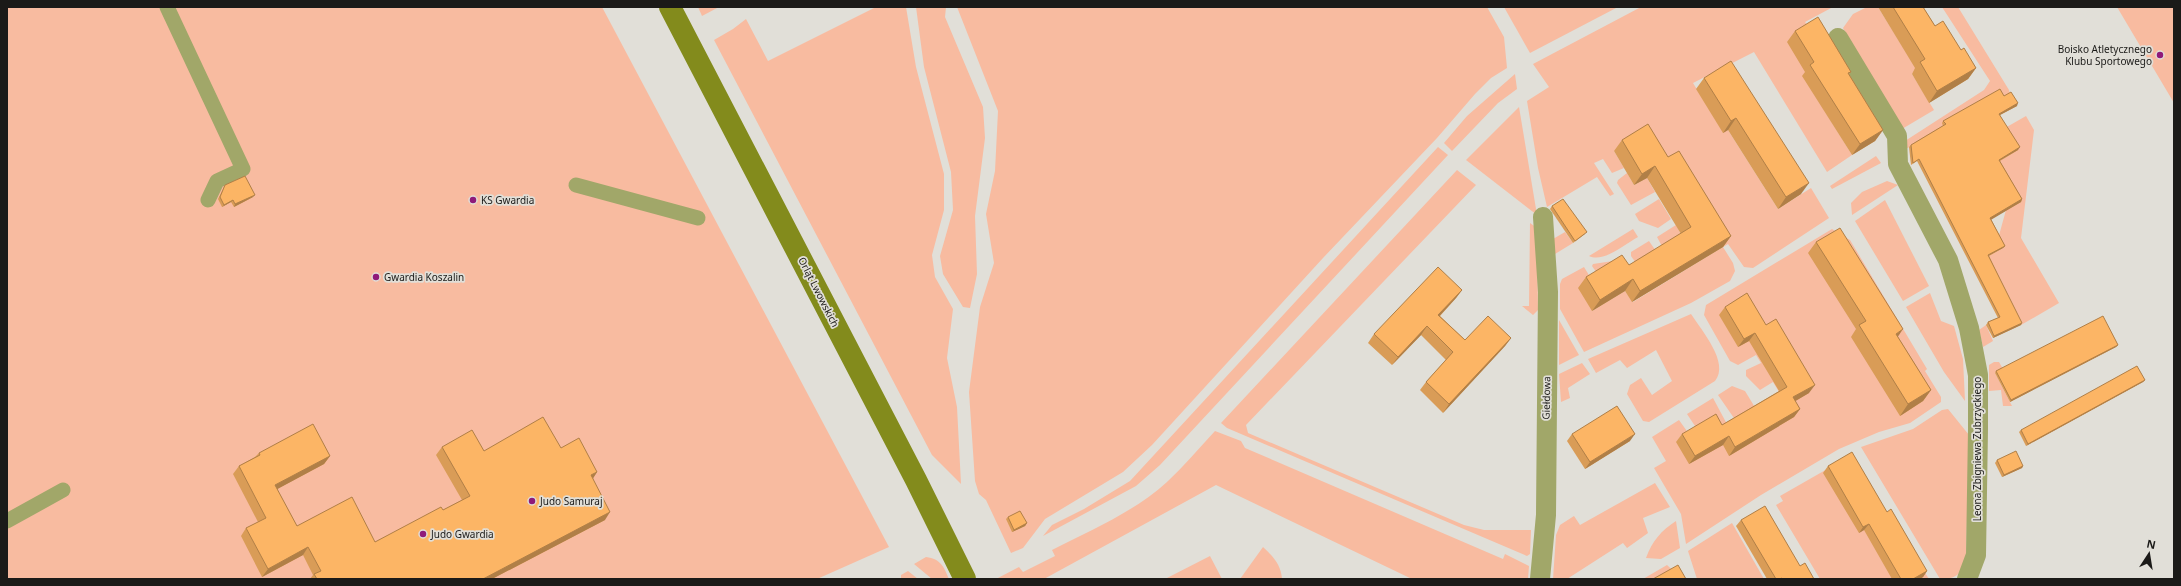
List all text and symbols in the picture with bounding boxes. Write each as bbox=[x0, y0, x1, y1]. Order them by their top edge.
place label: Boisko Atletycznego Klubu Sportowego bbox=[2058, 42, 2152, 68]
marker: Boisko Atletycznego Klubu Sportowego bbox=[2155, 50, 2165, 60]
place label: KS Gwardia bbox=[481, 193, 534, 207]
marker: KS Gwardia bbox=[468, 195, 478, 205]
street label: Orląt Lwowskich bbox=[795, 255, 843, 329]
place label: Gwardia Koszalin bbox=[384, 270, 464, 284]
marker: Gwardia Koszalin bbox=[371, 272, 381, 282]
street label: Giełdowa bbox=[1539, 376, 1553, 420]
street label: Leona Zbigniewa Zubrzyckiego bbox=[1970, 377, 1984, 521]
place label: Judo Samuraj bbox=[539, 494, 602, 508]
marker: Judo Samuraj bbox=[527, 496, 537, 506]
place label: Judo Gwardia bbox=[430, 527, 494, 541]
marker: Judo Gwardia bbox=[418, 529, 428, 539]
north arrow bbox=[2129, 534, 2169, 574]
text: N bbox=[2145, 535, 2157, 552]

